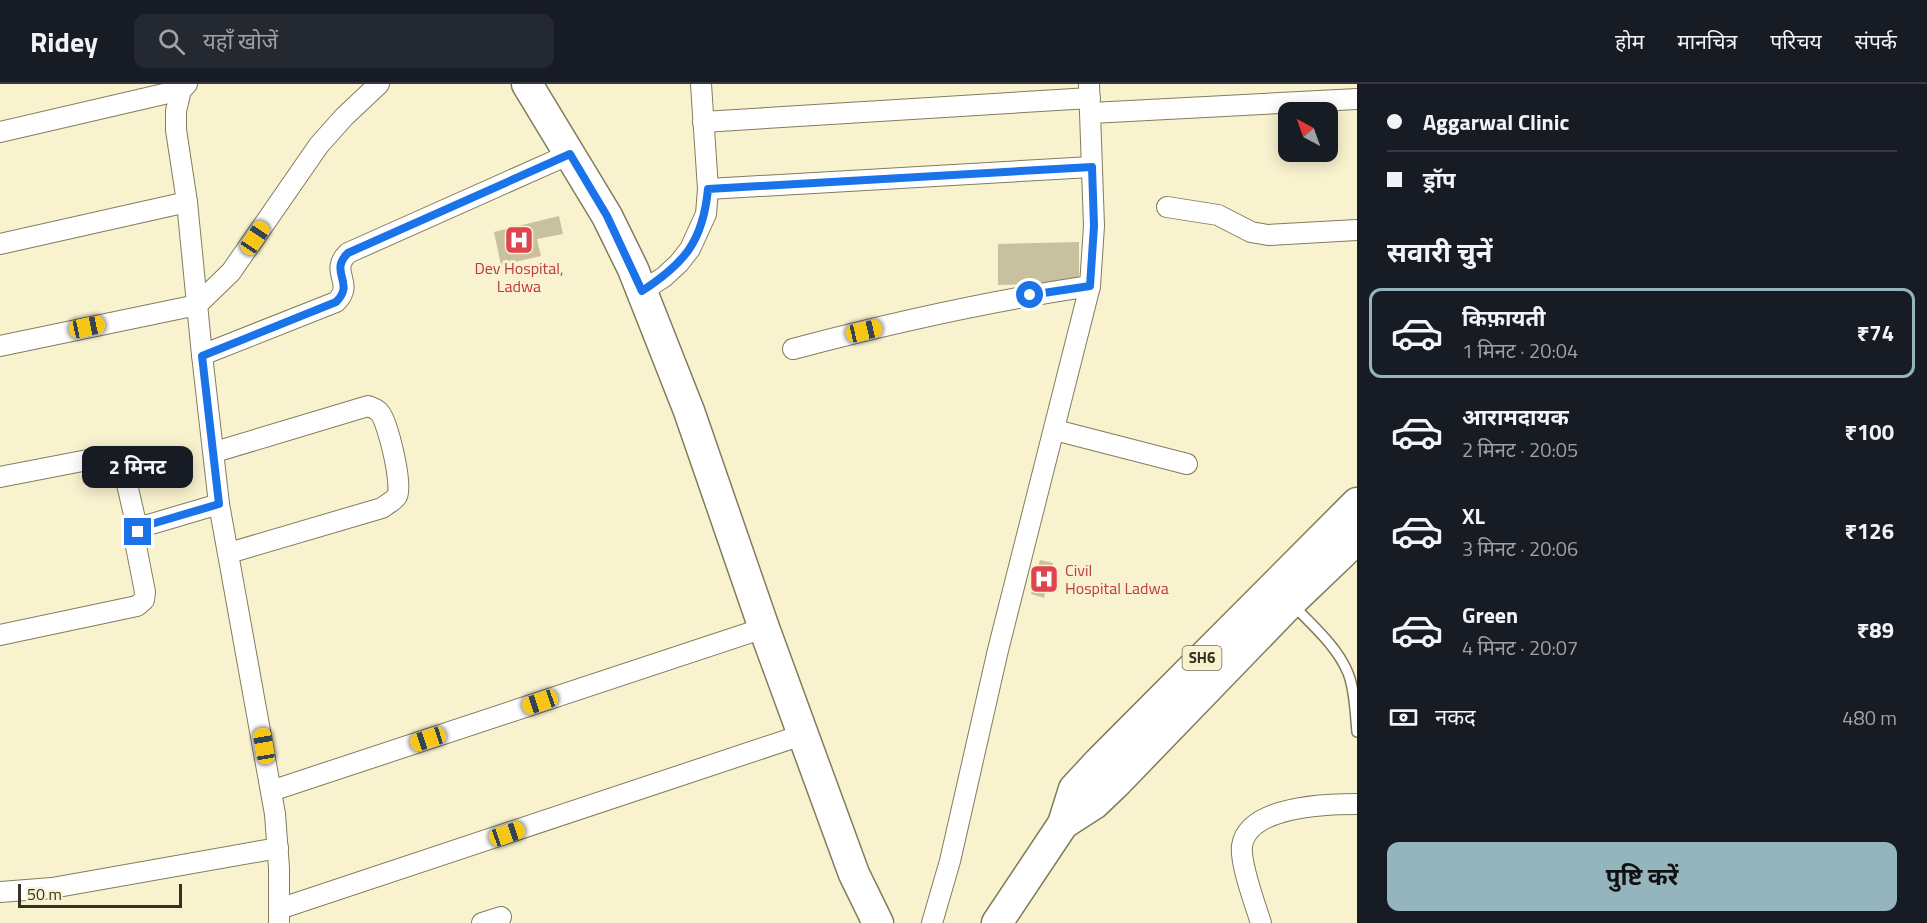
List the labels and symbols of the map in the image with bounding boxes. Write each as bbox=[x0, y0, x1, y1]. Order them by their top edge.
north arrow bbox=[1278, 102, 1338, 162]
car bbox=[237, 218, 273, 258]
hospital icon: Dev Hospital, Ladwa bbox=[503, 224, 535, 256]
place label: Dev Hospital, Ladwa bbox=[475, 256, 563, 298]
route start bbox=[1016, 281, 1043, 308]
car bbox=[68, 314, 106, 340]
car bbox=[844, 318, 884, 344]
callout: 2 मिनट bbox=[82, 445, 194, 487]
route end bbox=[124, 518, 151, 545]
place label: Civil Hospital Ladwa bbox=[1065, 558, 1169, 600]
hospital icon: Civil Hospital Ladwa bbox=[1028, 563, 1060, 595]
road number: SH6 bbox=[1182, 646, 1222, 670]
car bbox=[520, 688, 560, 716]
car bbox=[408, 725, 448, 753]
car bbox=[252, 727, 276, 765]
car bbox=[487, 820, 527, 848]
scale bar bbox=[18, 881, 182, 908]

